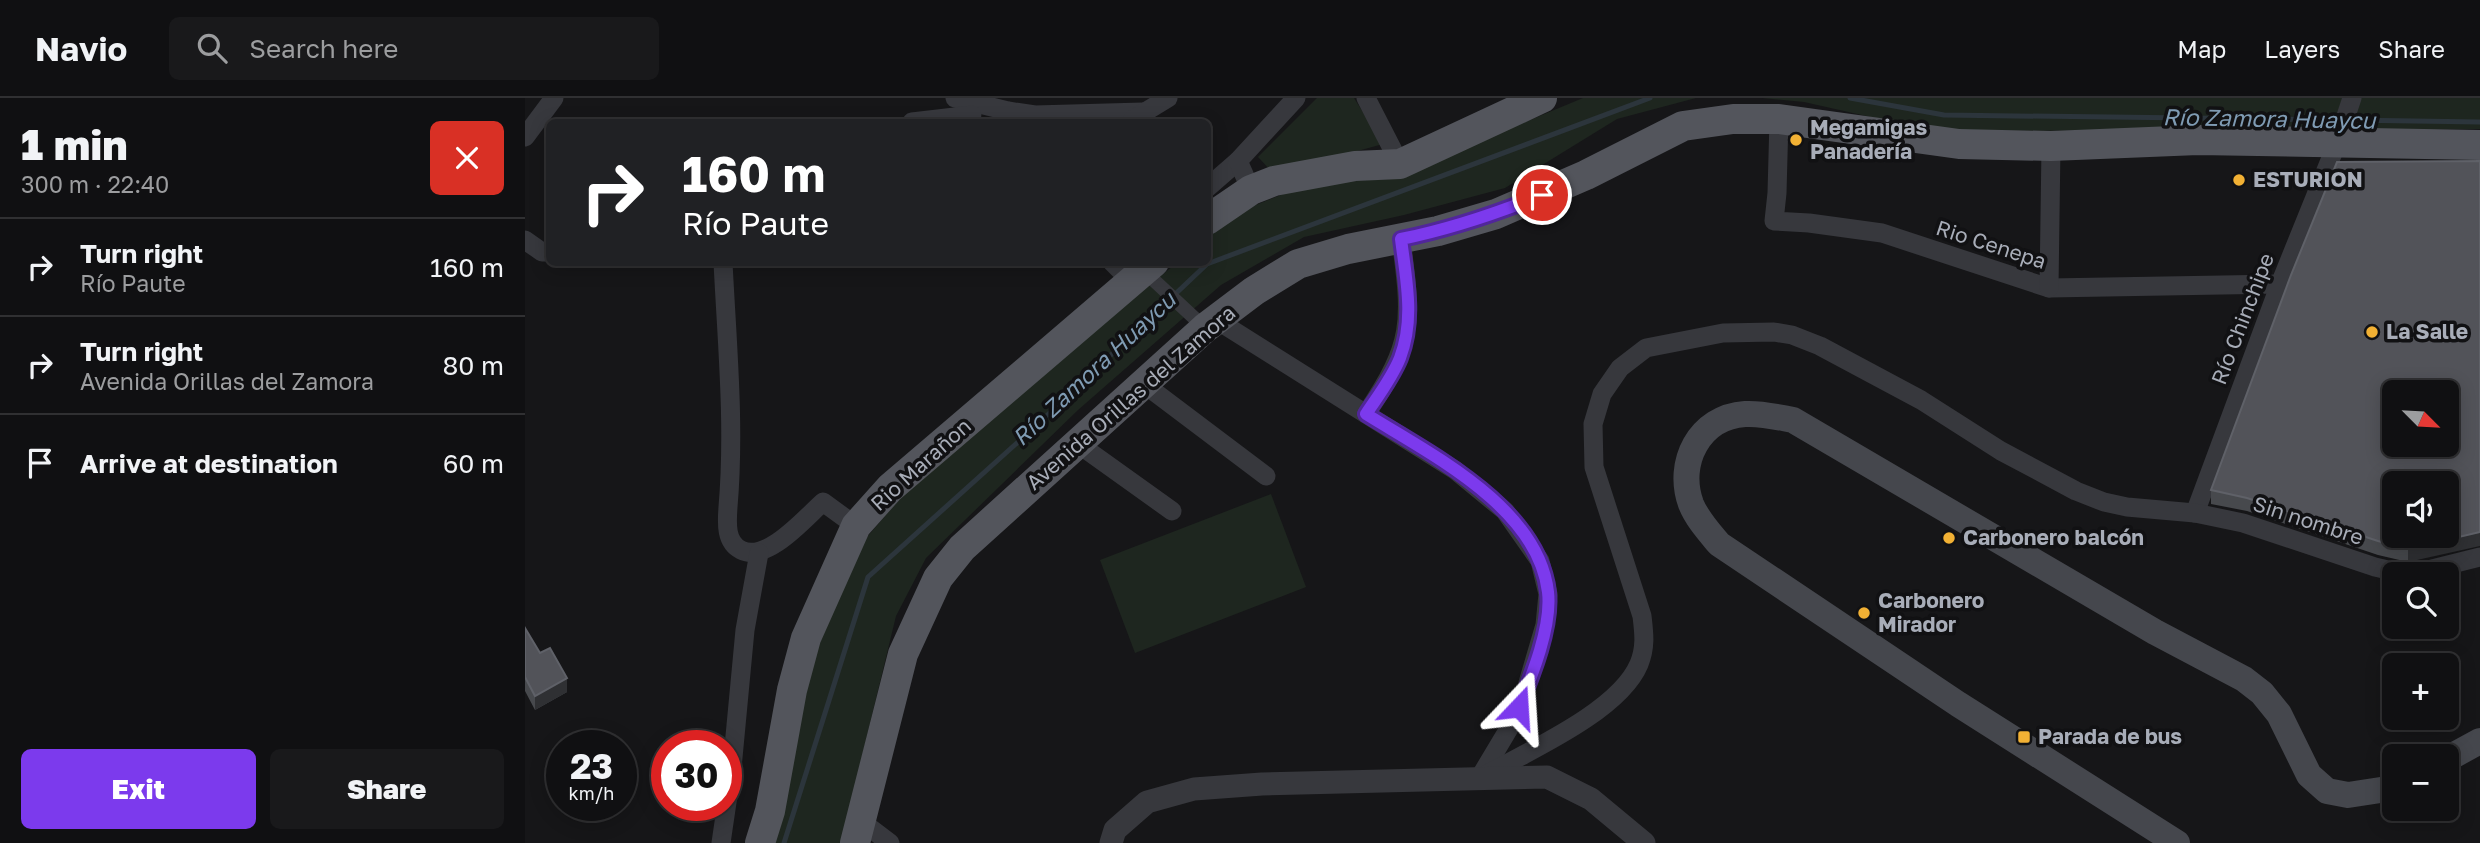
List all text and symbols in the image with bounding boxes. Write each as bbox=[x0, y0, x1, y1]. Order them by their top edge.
search box bbox=[169, 17, 659, 80]
text: Navio bbox=[35, 29, 127, 68]
icon: search bbox=[193, 29, 231, 67]
text: Search here bbox=[249, 33, 398, 64]
text: Map bbox=[2177, 34, 2226, 63]
text: Layers bbox=[2264, 34, 2340, 63]
text: Share bbox=[2378, 34, 2445, 63]
water label: Río Zamora Huaycu bbox=[2162, 102, 2378, 134]
place label: Megamigas Panadería bbox=[1810, 114, 1927, 164]
text: 1 min bbox=[21, 119, 128, 169]
button: close bbox=[430, 121, 504, 195]
marker: Megamigas Panadería bbox=[1788, 132, 1804, 148]
text: 160 m bbox=[682, 144, 825, 203]
icon: right bbox=[567, 147, 658, 238]
pin bbox=[1512, 165, 1572, 225]
place label: ESTURION bbox=[2253, 166, 2363, 192]
text: 300 m · 22:40 bbox=[21, 170, 169, 198]
marker: ESTURION bbox=[2231, 172, 2247, 188]
icon: arrive bbox=[1523, 176, 1561, 214]
text: Río Paute bbox=[682, 204, 829, 242]
street label: Rio Cenepa bbox=[1933, 214, 2050, 274]
text: Turn right bbox=[80, 238, 203, 269]
icon: right bbox=[21, 248, 59, 286]
street label: Río Chinchipe bbox=[2205, 249, 2279, 388]
text: 160 m bbox=[430, 252, 504, 283]
text: Río Paute bbox=[80, 269, 186, 297]
water label: Río Zamora Huaycu bbox=[1006, 284, 1182, 451]
street label: Avenida Orillas del Zamora bbox=[1020, 299, 1240, 495]
place label: La Salle bbox=[2386, 318, 2468, 344]
marker: La Salle bbox=[2364, 324, 2380, 340]
text: Turn right bbox=[80, 336, 203, 367]
icon: right bbox=[21, 346, 59, 384]
text: 80 m bbox=[443, 350, 504, 381]
text: Avenida Orillas del Zamora bbox=[80, 367, 374, 395]
north arrow bbox=[2382, 380, 2459, 457]
map controls bbox=[2382, 380, 2459, 821]
street label: Rio Marañon bbox=[865, 412, 976, 516]
icon: arrive bbox=[21, 444, 59, 482]
text: Arrive at destination bbox=[80, 448, 338, 479]
text: 60 m bbox=[443, 448, 504, 479]
button: sound bbox=[2382, 471, 2459, 548]
street label: Sin nombre bbox=[2250, 490, 2367, 550]
place label: Carbonero balcón bbox=[1963, 524, 2144, 550]
marker: Carbonero balcón bbox=[1941, 530, 1957, 546]
button: search bbox=[2382, 562, 2459, 639]
place label: Carbonero Mirador bbox=[1878, 587, 1984, 637]
marker: Carbonero Mirador bbox=[1856, 605, 1872, 621]
button: + bbox=[2382, 653, 2459, 730]
position arrow bbox=[1482, 670, 1556, 744]
place label: Parada de bus bbox=[2038, 723, 2182, 749]
marker: Parada de bus bbox=[2016, 729, 2032, 745]
speed limit sign: 30 bbox=[651, 730, 742, 821]
button: − bbox=[2382, 744, 2459, 821]
text: 23 bbox=[570, 745, 613, 787]
button: Exit bbox=[21, 749, 256, 829]
button: Share bbox=[270, 749, 504, 829]
text: km/h bbox=[569, 782, 614, 804]

